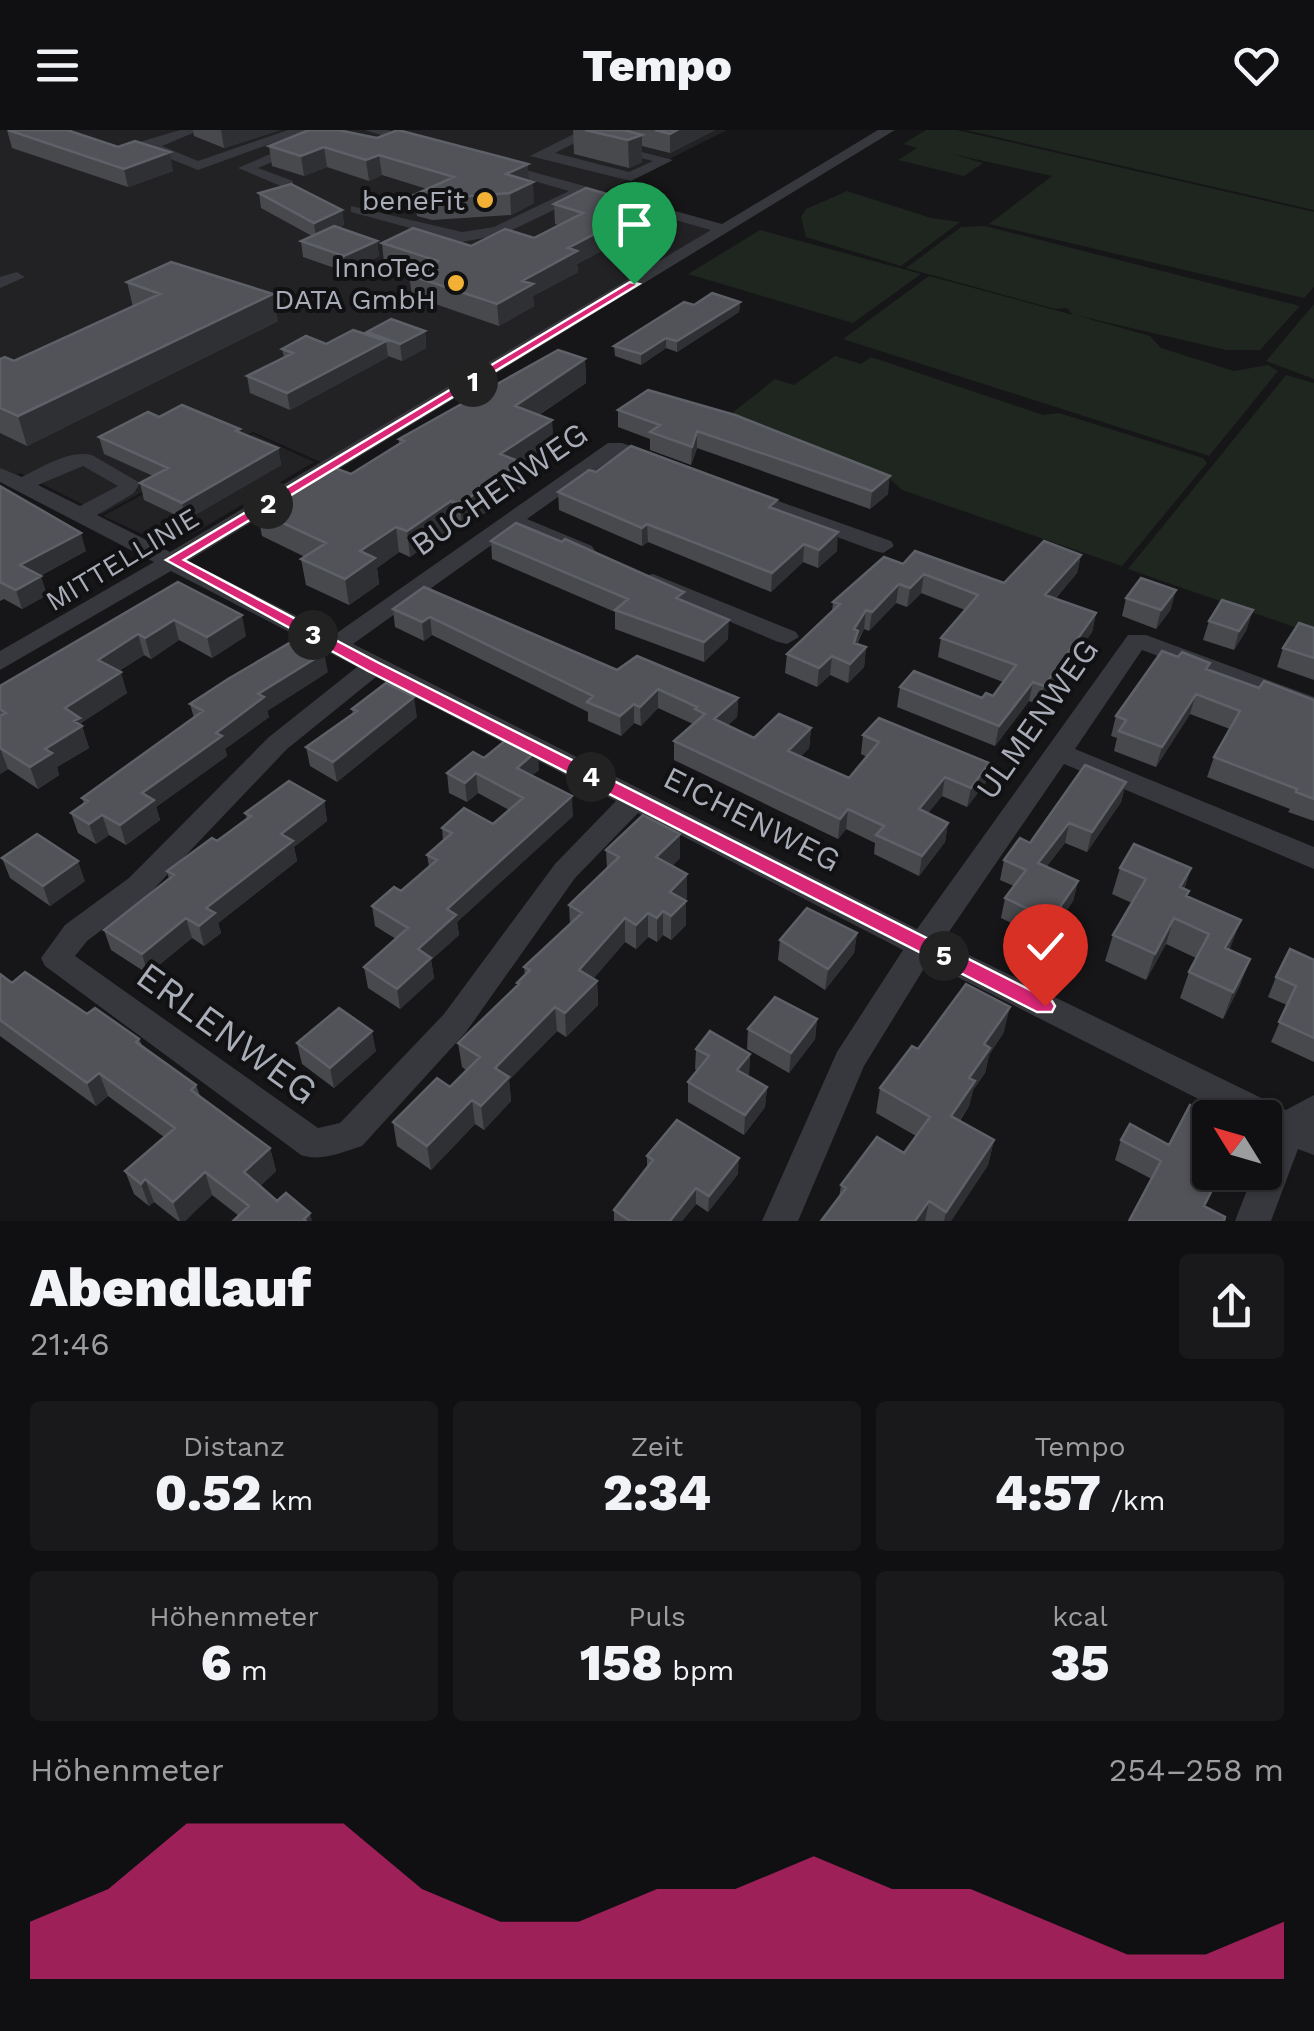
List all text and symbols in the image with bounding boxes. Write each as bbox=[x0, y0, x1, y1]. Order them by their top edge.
icon: menu bbox=[30, 38, 85, 93]
icon: heart bbox=[1229, 38, 1284, 93]
text: Tempo bbox=[582, 39, 732, 92]
pin bbox=[592, 182, 677, 285]
place label: beneFit bbox=[362, 184, 465, 217]
marker: beneFit bbox=[474, 189, 496, 211]
icon: arrive bbox=[607, 197, 662, 252]
place label: InnoTec DATA GmbH bbox=[274, 251, 436, 316]
marker: InnoTec DATA GmbH bbox=[445, 272, 467, 294]
pin: 1 bbox=[448, 357, 498, 407]
text: 1 bbox=[467, 365, 479, 398]
street label: BUCHENWEG bbox=[403, 414, 595, 564]
pin: 2 bbox=[243, 479, 293, 529]
text: 2 bbox=[260, 487, 276, 520]
street label: MITTELLINIE bbox=[40, 501, 205, 618]
pin: 3 bbox=[288, 610, 338, 660]
text: 3 bbox=[305, 618, 321, 651]
street label: ULMENWEG bbox=[968, 632, 1106, 806]
pin: 4 bbox=[566, 752, 616, 802]
street label: EICHENWEG bbox=[657, 758, 847, 880]
text: 4 bbox=[582, 760, 600, 793]
pin bbox=[1003, 904, 1088, 1007]
icon: check bbox=[1018, 919, 1073, 974]
pin: 5 bbox=[919, 931, 969, 981]
text: 5 bbox=[936, 939, 952, 972]
street label: ERLENWEG bbox=[128, 953, 326, 1113]
north arrow bbox=[1192, 1100, 1282, 1190]
map controls bbox=[1192, 1100, 1282, 1190]
button: share bbox=[1179, 1254, 1284, 1359]
text: Abendlauf bbox=[30, 1255, 311, 1319]
text: 21:46 bbox=[30, 1325, 110, 1363]
text: Distanz bbox=[183, 1430, 285, 1463]
text: Zeit bbox=[631, 1430, 683, 1463]
text: Tempo bbox=[1034, 1430, 1126, 1463]
text: 0.52 bbox=[155, 1463, 261, 1522]
text: 2:34 bbox=[603, 1463, 711, 1522]
text: 4:57 bbox=[995, 1463, 1101, 1522]
text: km bbox=[261, 1484, 313, 1517]
text: /km bbox=[1101, 1484, 1165, 1517]
text: Höhenmeter bbox=[149, 1600, 319, 1633]
text: Puls bbox=[628, 1600, 686, 1633]
text: kcal bbox=[1052, 1600, 1108, 1633]
text: 6 bbox=[200, 1633, 231, 1692]
text: 158 bbox=[580, 1633, 663, 1692]
text: 35 bbox=[1051, 1633, 1110, 1692]
text: m bbox=[231, 1654, 268, 1687]
text: bpm bbox=[663, 1654, 734, 1687]
text: Höhenmeter bbox=[30, 1751, 224, 1789]
text: 254–258 m bbox=[1109, 1751, 1284, 1789]

